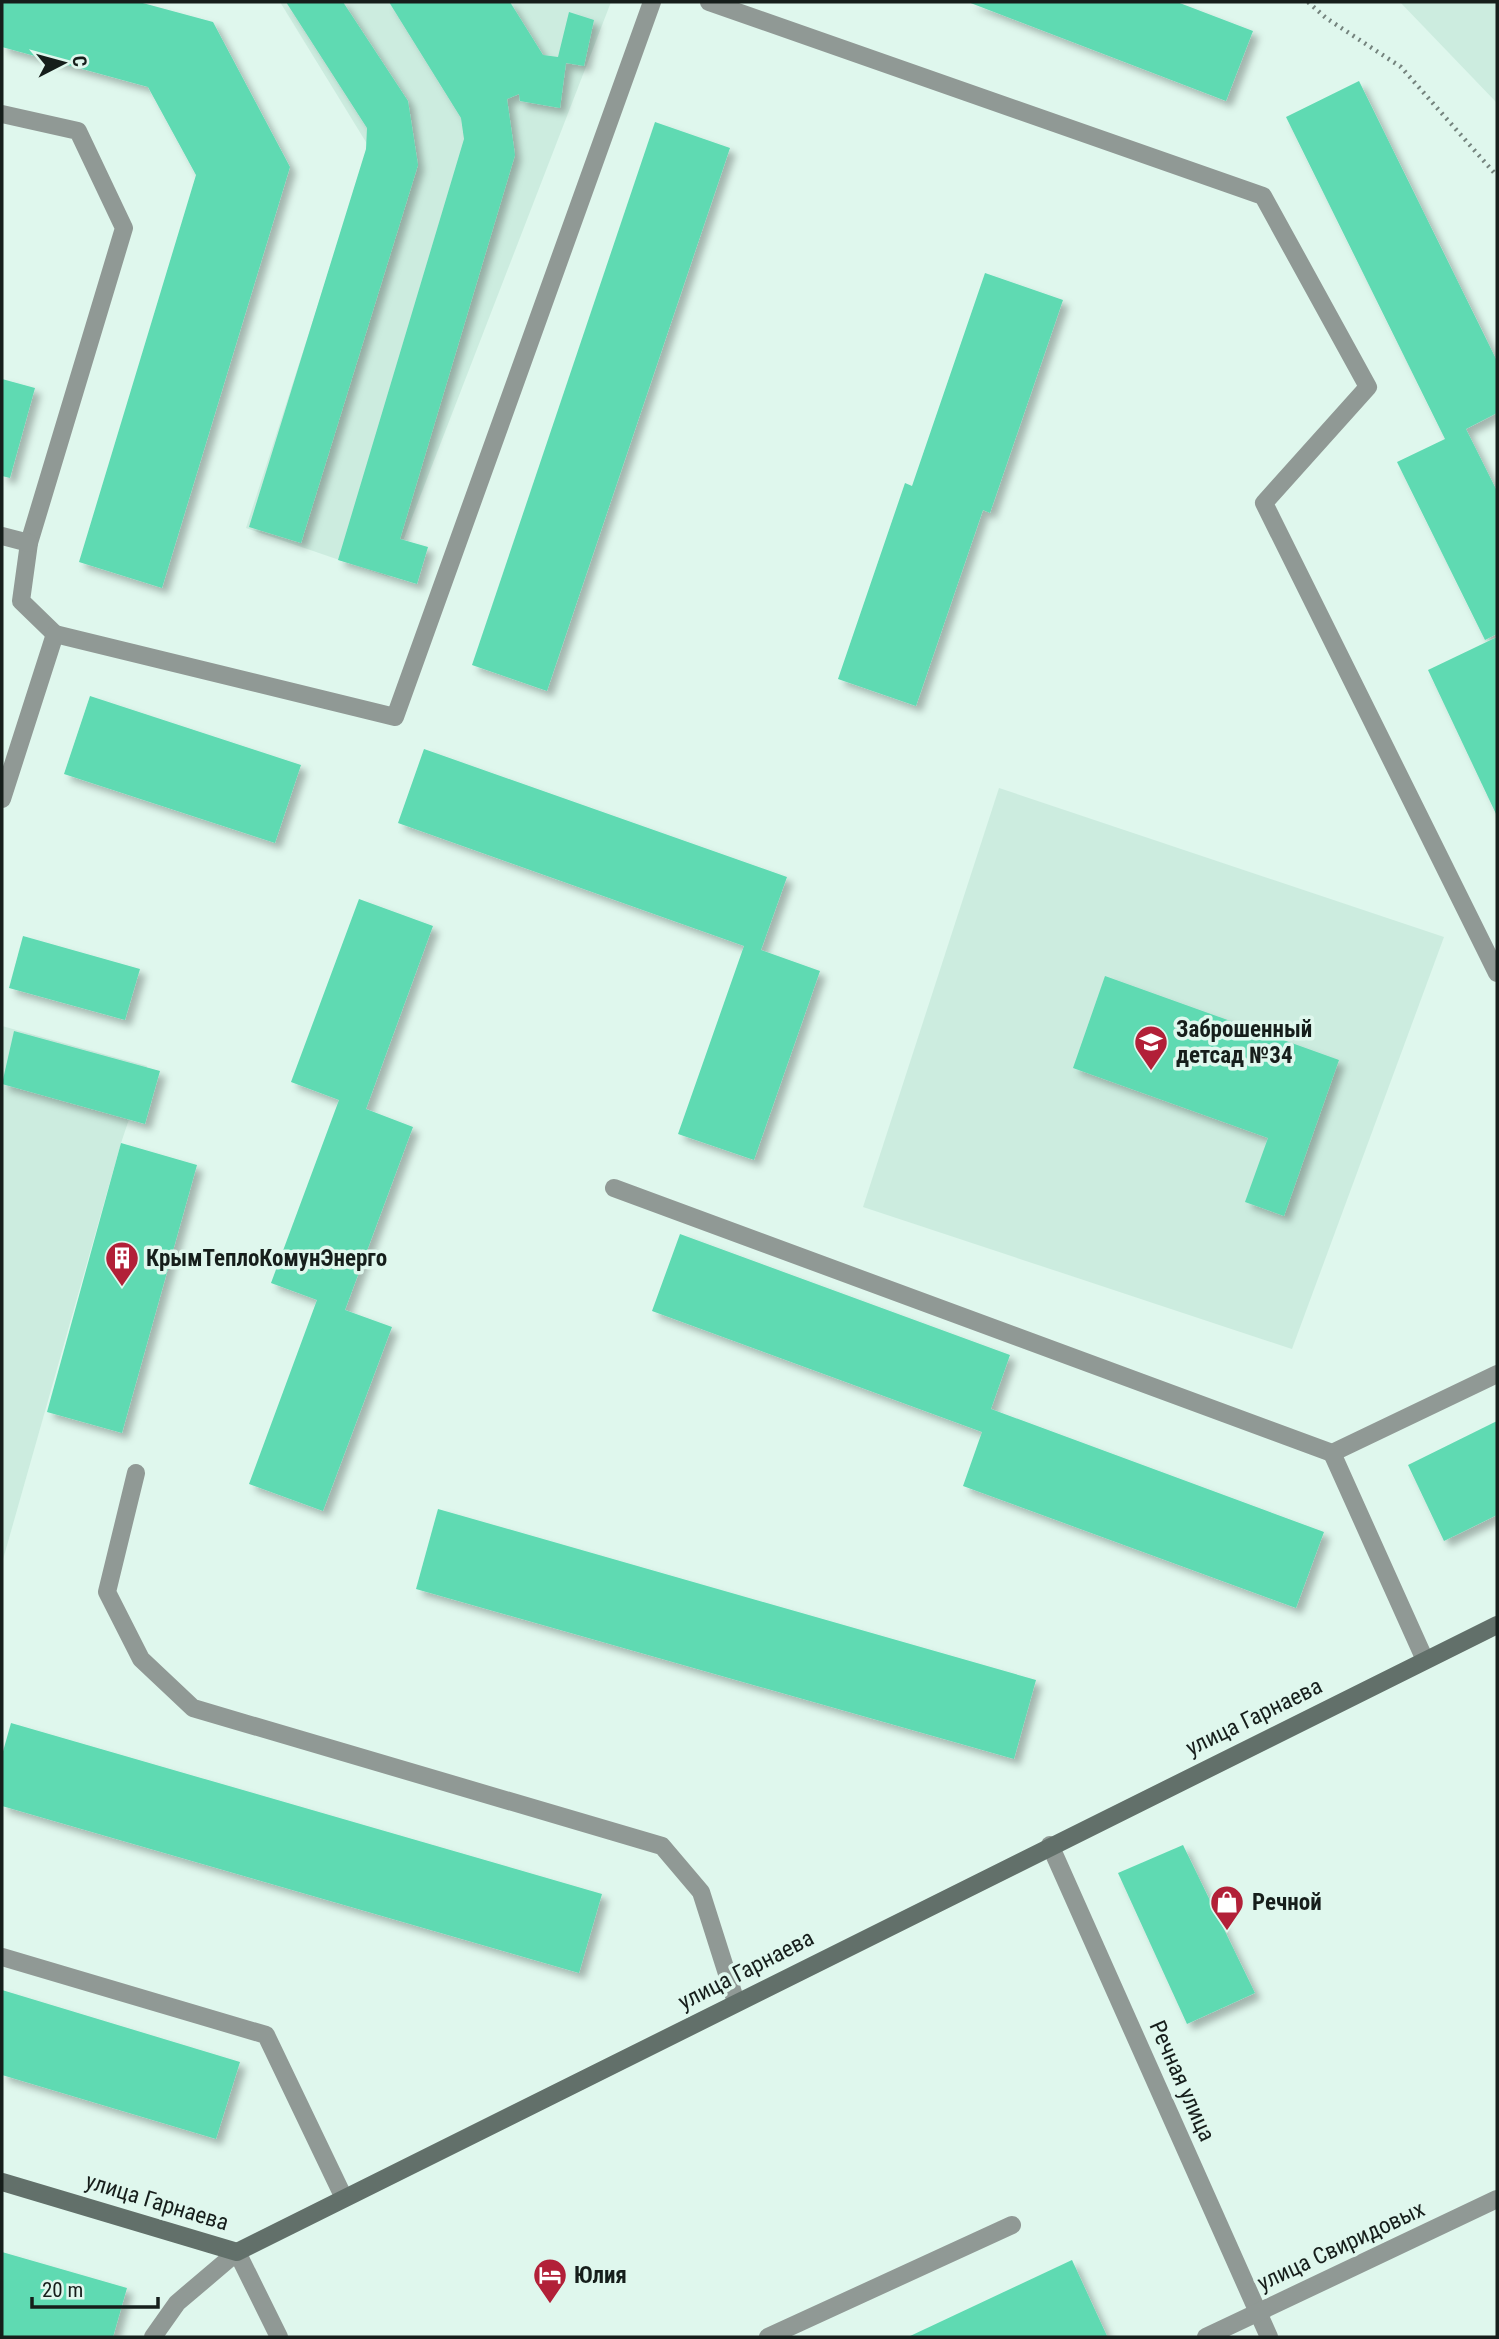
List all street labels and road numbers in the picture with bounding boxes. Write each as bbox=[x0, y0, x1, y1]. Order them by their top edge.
street label: улица Гарнаева bbox=[1181, 1672, 1327, 1762]
street label: улица Гарнаева bbox=[674, 1924, 818, 2016]
street label: Речная улица bbox=[1143, 2017, 1221, 2145]
street label: улица Гарнаева bbox=[82, 2167, 232, 2237]
street label: улица Свиридовых bbox=[1253, 2195, 1429, 2297]

